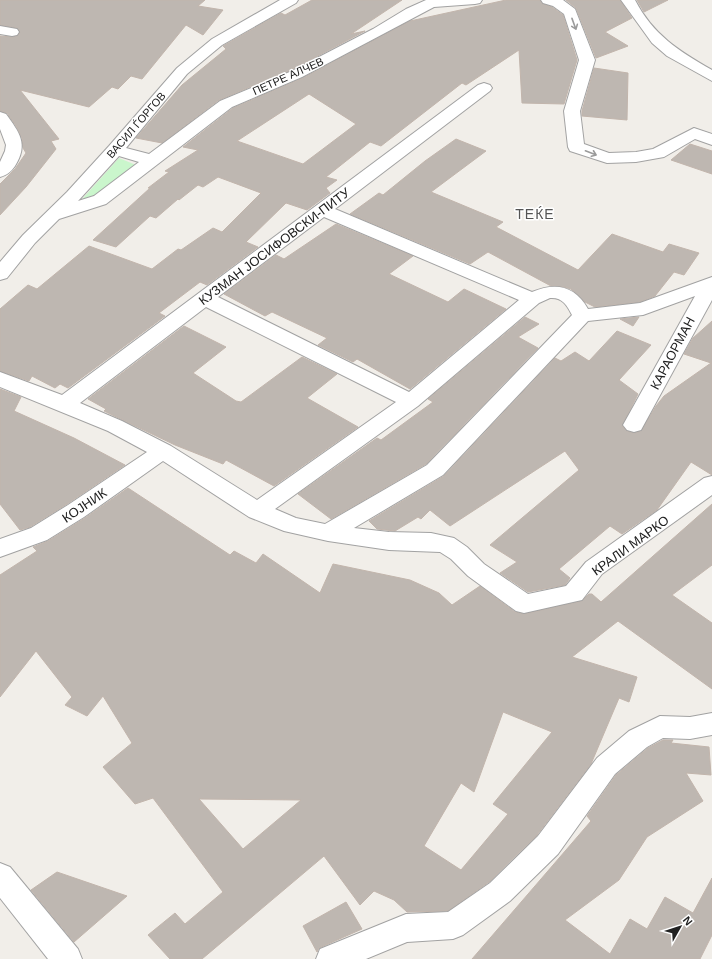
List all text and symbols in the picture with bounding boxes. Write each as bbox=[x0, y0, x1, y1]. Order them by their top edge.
one-way arrow bbox=[571, 18, 578, 31]
street label: ПЕТРЕ АЛЧЕВ bbox=[251, 55, 325, 97]
street label: ВАСИЛ ЃОРГОВ bbox=[104, 90, 168, 160]
one-way arrow bbox=[585, 149, 597, 157]
street label: КУЗМАН ЈОСИФОВСКИ-ПИТУ bbox=[196, 184, 353, 308]
district label: ТЕЌЕ bbox=[515, 206, 555, 222]
street label: КАРАОРМАН bbox=[647, 314, 698, 392]
street label: КОЈНИК bbox=[59, 485, 110, 526]
street label: КРАЛИ МАРКО bbox=[589, 512, 672, 578]
north arrow bbox=[660, 907, 700, 947]
text: N bbox=[681, 914, 695, 928]

